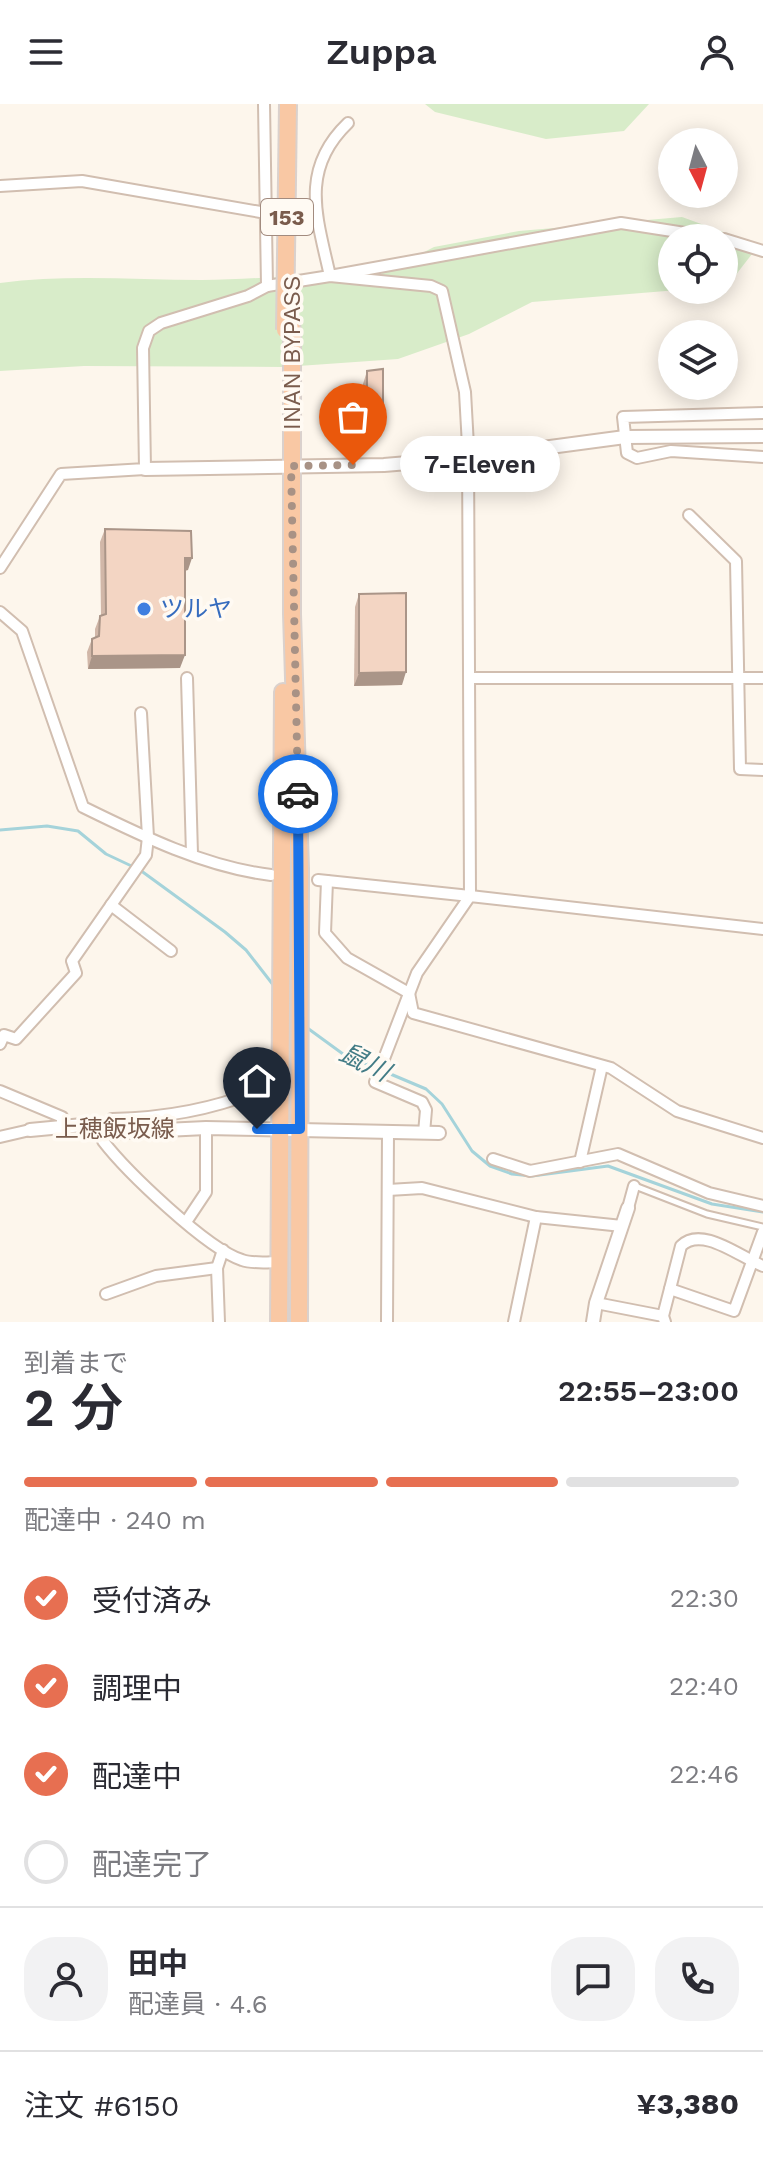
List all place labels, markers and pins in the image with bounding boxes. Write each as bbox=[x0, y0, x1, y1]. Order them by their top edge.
pin bbox=[319, 383, 387, 465]
callout: 7-Eleven bbox=[401, 437, 561, 493]
place label: ツルヤ bbox=[160, 595, 232, 623]
marker: ツルヤ bbox=[135, 600, 153, 618]
pin bbox=[223, 1047, 291, 1129]

